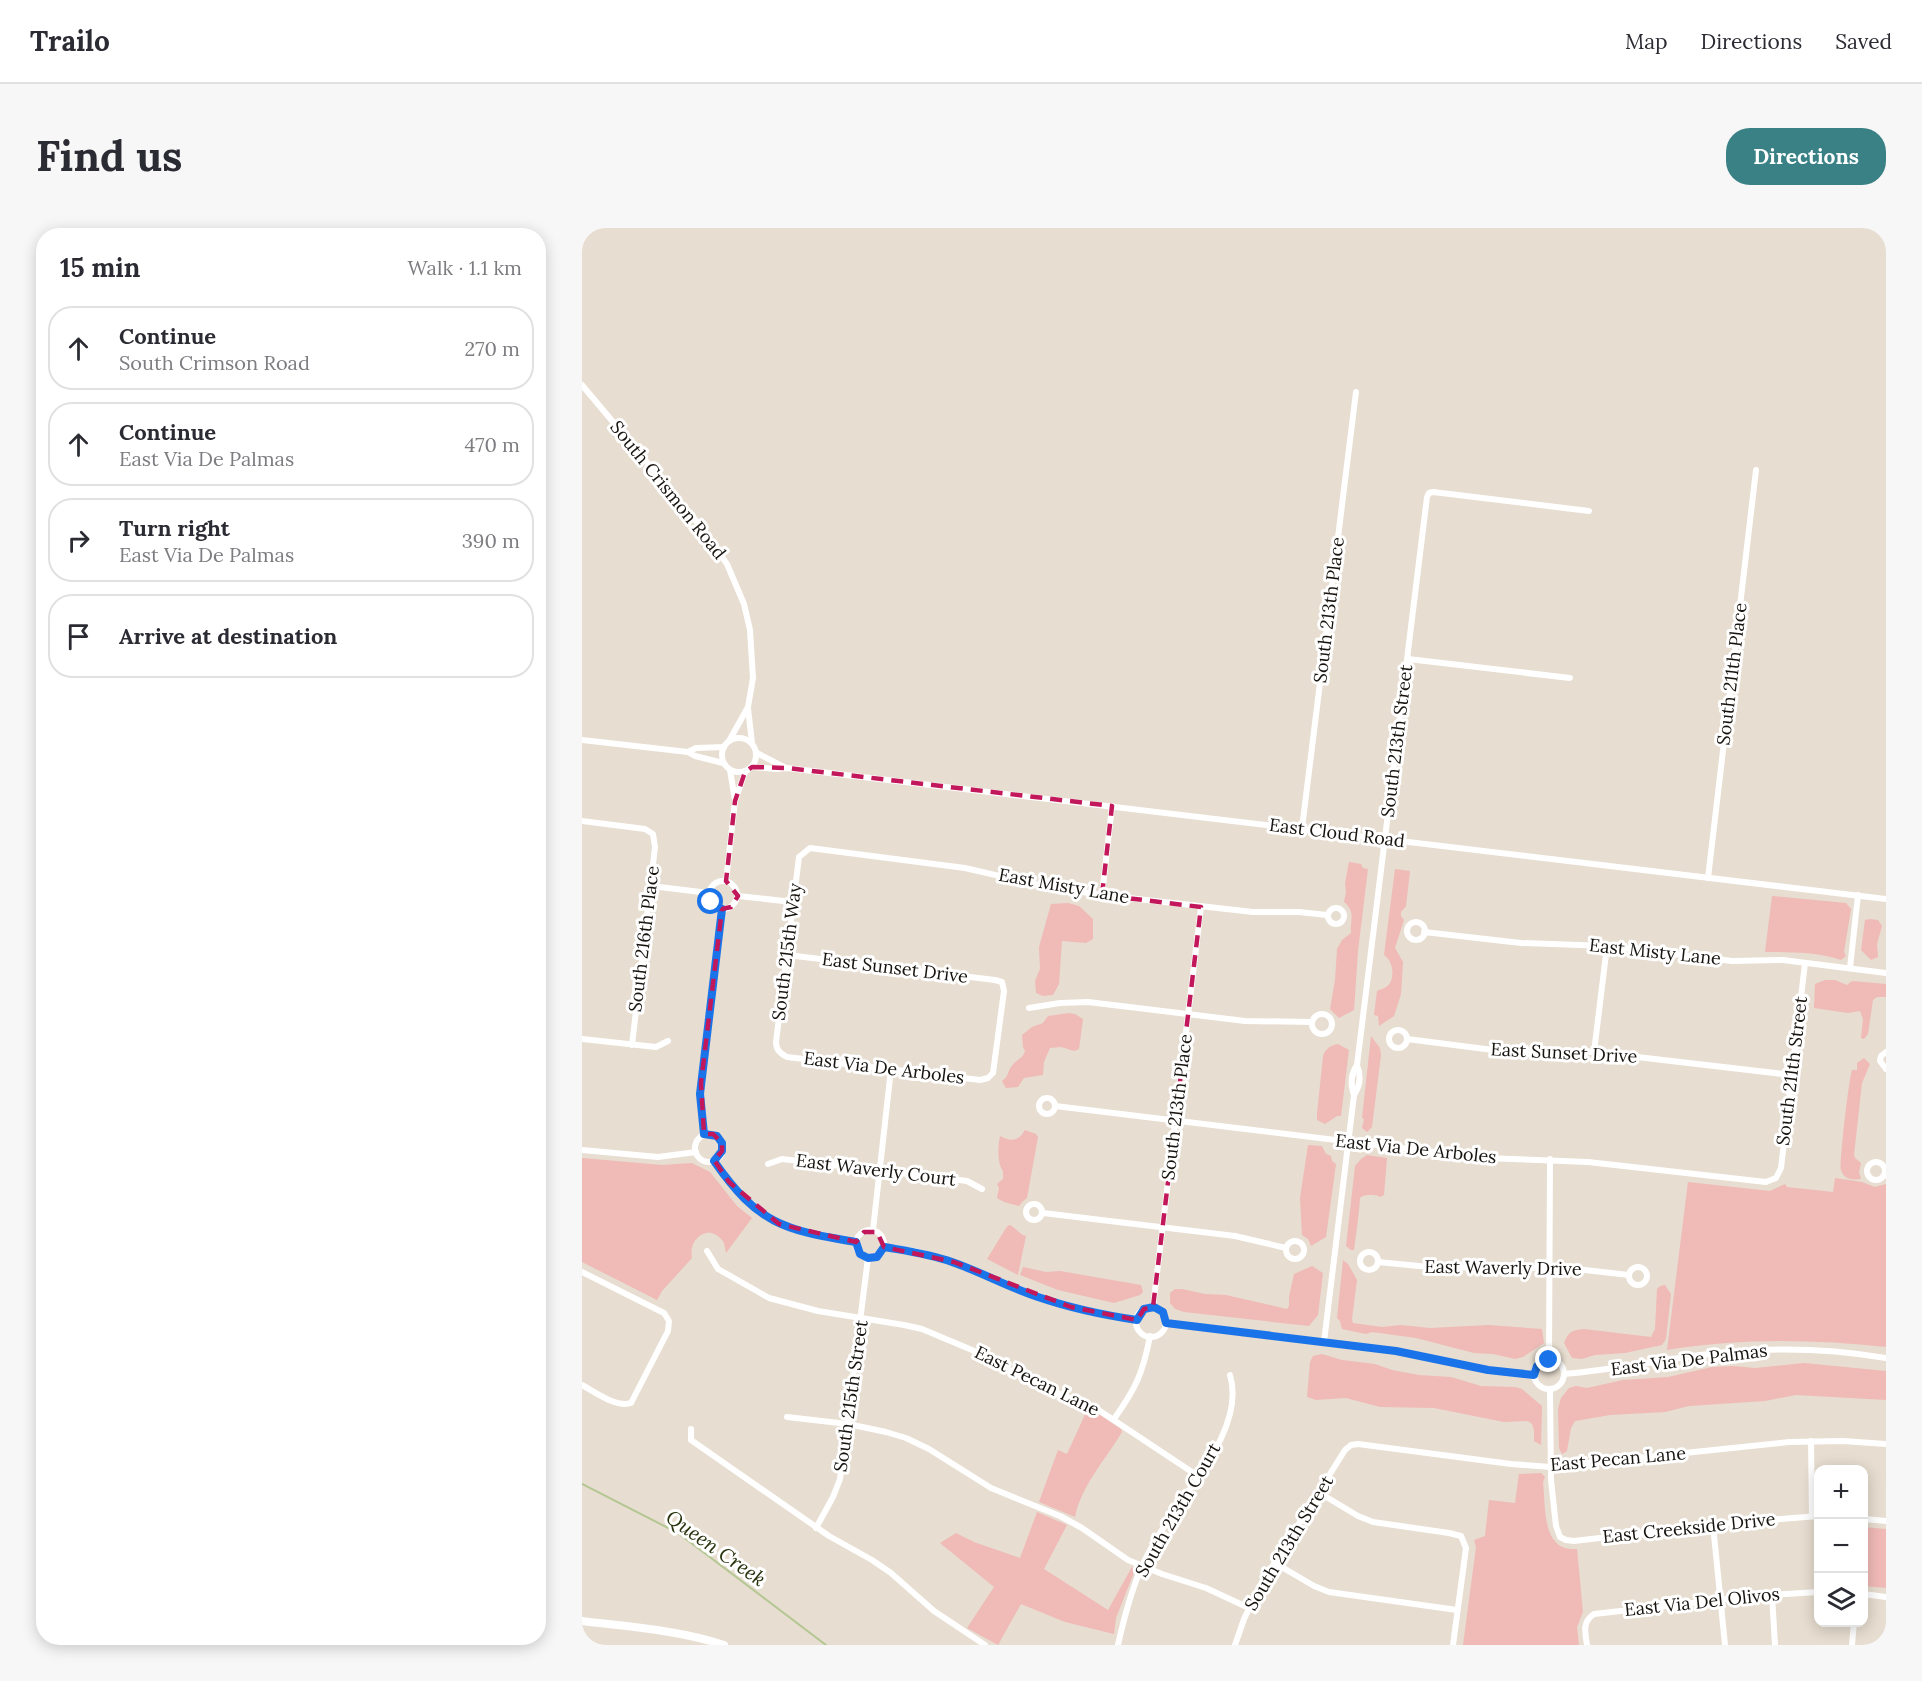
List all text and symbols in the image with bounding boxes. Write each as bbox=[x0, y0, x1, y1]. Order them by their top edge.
text: Trailo bbox=[30, 23, 110, 59]
text: Map bbox=[1625, 28, 1668, 55]
text: Directions bbox=[1701, 28, 1802, 55]
text: Saved bbox=[1835, 28, 1892, 55]
button: Directions bbox=[1726, 128, 1886, 185]
text: Find us bbox=[36, 129, 182, 183]
text: 15 min bbox=[60, 251, 140, 284]
text: Walk · 1.1 km bbox=[408, 255, 522, 280]
text: Continue bbox=[119, 322, 216, 350]
icon: ahead bbox=[62, 332, 95, 365]
text: 270 m bbox=[464, 336, 520, 361]
text: South Crimson Road bbox=[119, 350, 310, 375]
street label: South Crismon Road bbox=[605, 416, 732, 564]
text: Continue bbox=[119, 418, 216, 446]
icon: ahead bbox=[62, 428, 95, 461]
text: 470 m bbox=[464, 432, 520, 457]
text: East Via De Palmas bbox=[119, 446, 294, 471]
text: Turn right bbox=[119, 514, 230, 542]
icon: right bbox=[62, 524, 95, 557]
text: 390 m bbox=[462, 528, 520, 553]
street label: South 213th Place bbox=[1308, 535, 1349, 684]
text: East Via De Palmas bbox=[119, 542, 294, 567]
street label: South 211th Place bbox=[1711, 601, 1752, 747]
icon: arrive bbox=[62, 620, 95, 653]
text: Arrive at destination bbox=[119, 622, 337, 650]
street label: South 213th Street bbox=[1376, 663, 1417, 819]
street label: East Cloud Road bbox=[1268, 813, 1406, 852]
street label: East Misty Lane bbox=[997, 863, 1132, 908]
street label: South 216th Place bbox=[623, 864, 664, 1013]
street label: South 215th Way bbox=[767, 881, 806, 1022]
route start bbox=[697, 888, 723, 914]
street label: East Misty Lane bbox=[1588, 933, 1722, 970]
street label: East Sunset Drive bbox=[821, 947, 970, 988]
street label: South 211th Street bbox=[1771, 995, 1812, 1147]
street label: South 213th Place bbox=[1156, 1032, 1197, 1181]
street label: East Sunset Drive bbox=[1490, 1037, 1638, 1068]
street label: East Via De Arboles bbox=[802, 1046, 966, 1089]
street label: East Via De Arboles bbox=[1334, 1129, 1498, 1168]
street label: East Waverly Court bbox=[795, 1148, 957, 1191]
street label: East Waverly Drive bbox=[1424, 1255, 1582, 1280]
street label: South 215th Street bbox=[828, 1318, 873, 1474]
street label: East Via De Palmas bbox=[1609, 1338, 1769, 1381]
street label: East Pecan Lane bbox=[971, 1340, 1104, 1421]
route end bbox=[1535, 1346, 1561, 1372]
street label: South 213th Court bbox=[1130, 1438, 1225, 1581]
street label: East Pecan Lane bbox=[1549, 1441, 1687, 1476]
map controls bbox=[1814, 1465, 1868, 1627]
button: + bbox=[1814, 1465, 1868, 1519]
street label: South 213th Street bbox=[1239, 1471, 1338, 1615]
water label: Queen Creek bbox=[661, 1504, 771, 1591]
street label: East Creekside Drive bbox=[1601, 1507, 1777, 1548]
button: − bbox=[1814, 1519, 1868, 1573]
button: layers bbox=[1814, 1573, 1868, 1627]
street label: East Via Del Olivos bbox=[1623, 1582, 1781, 1621]

